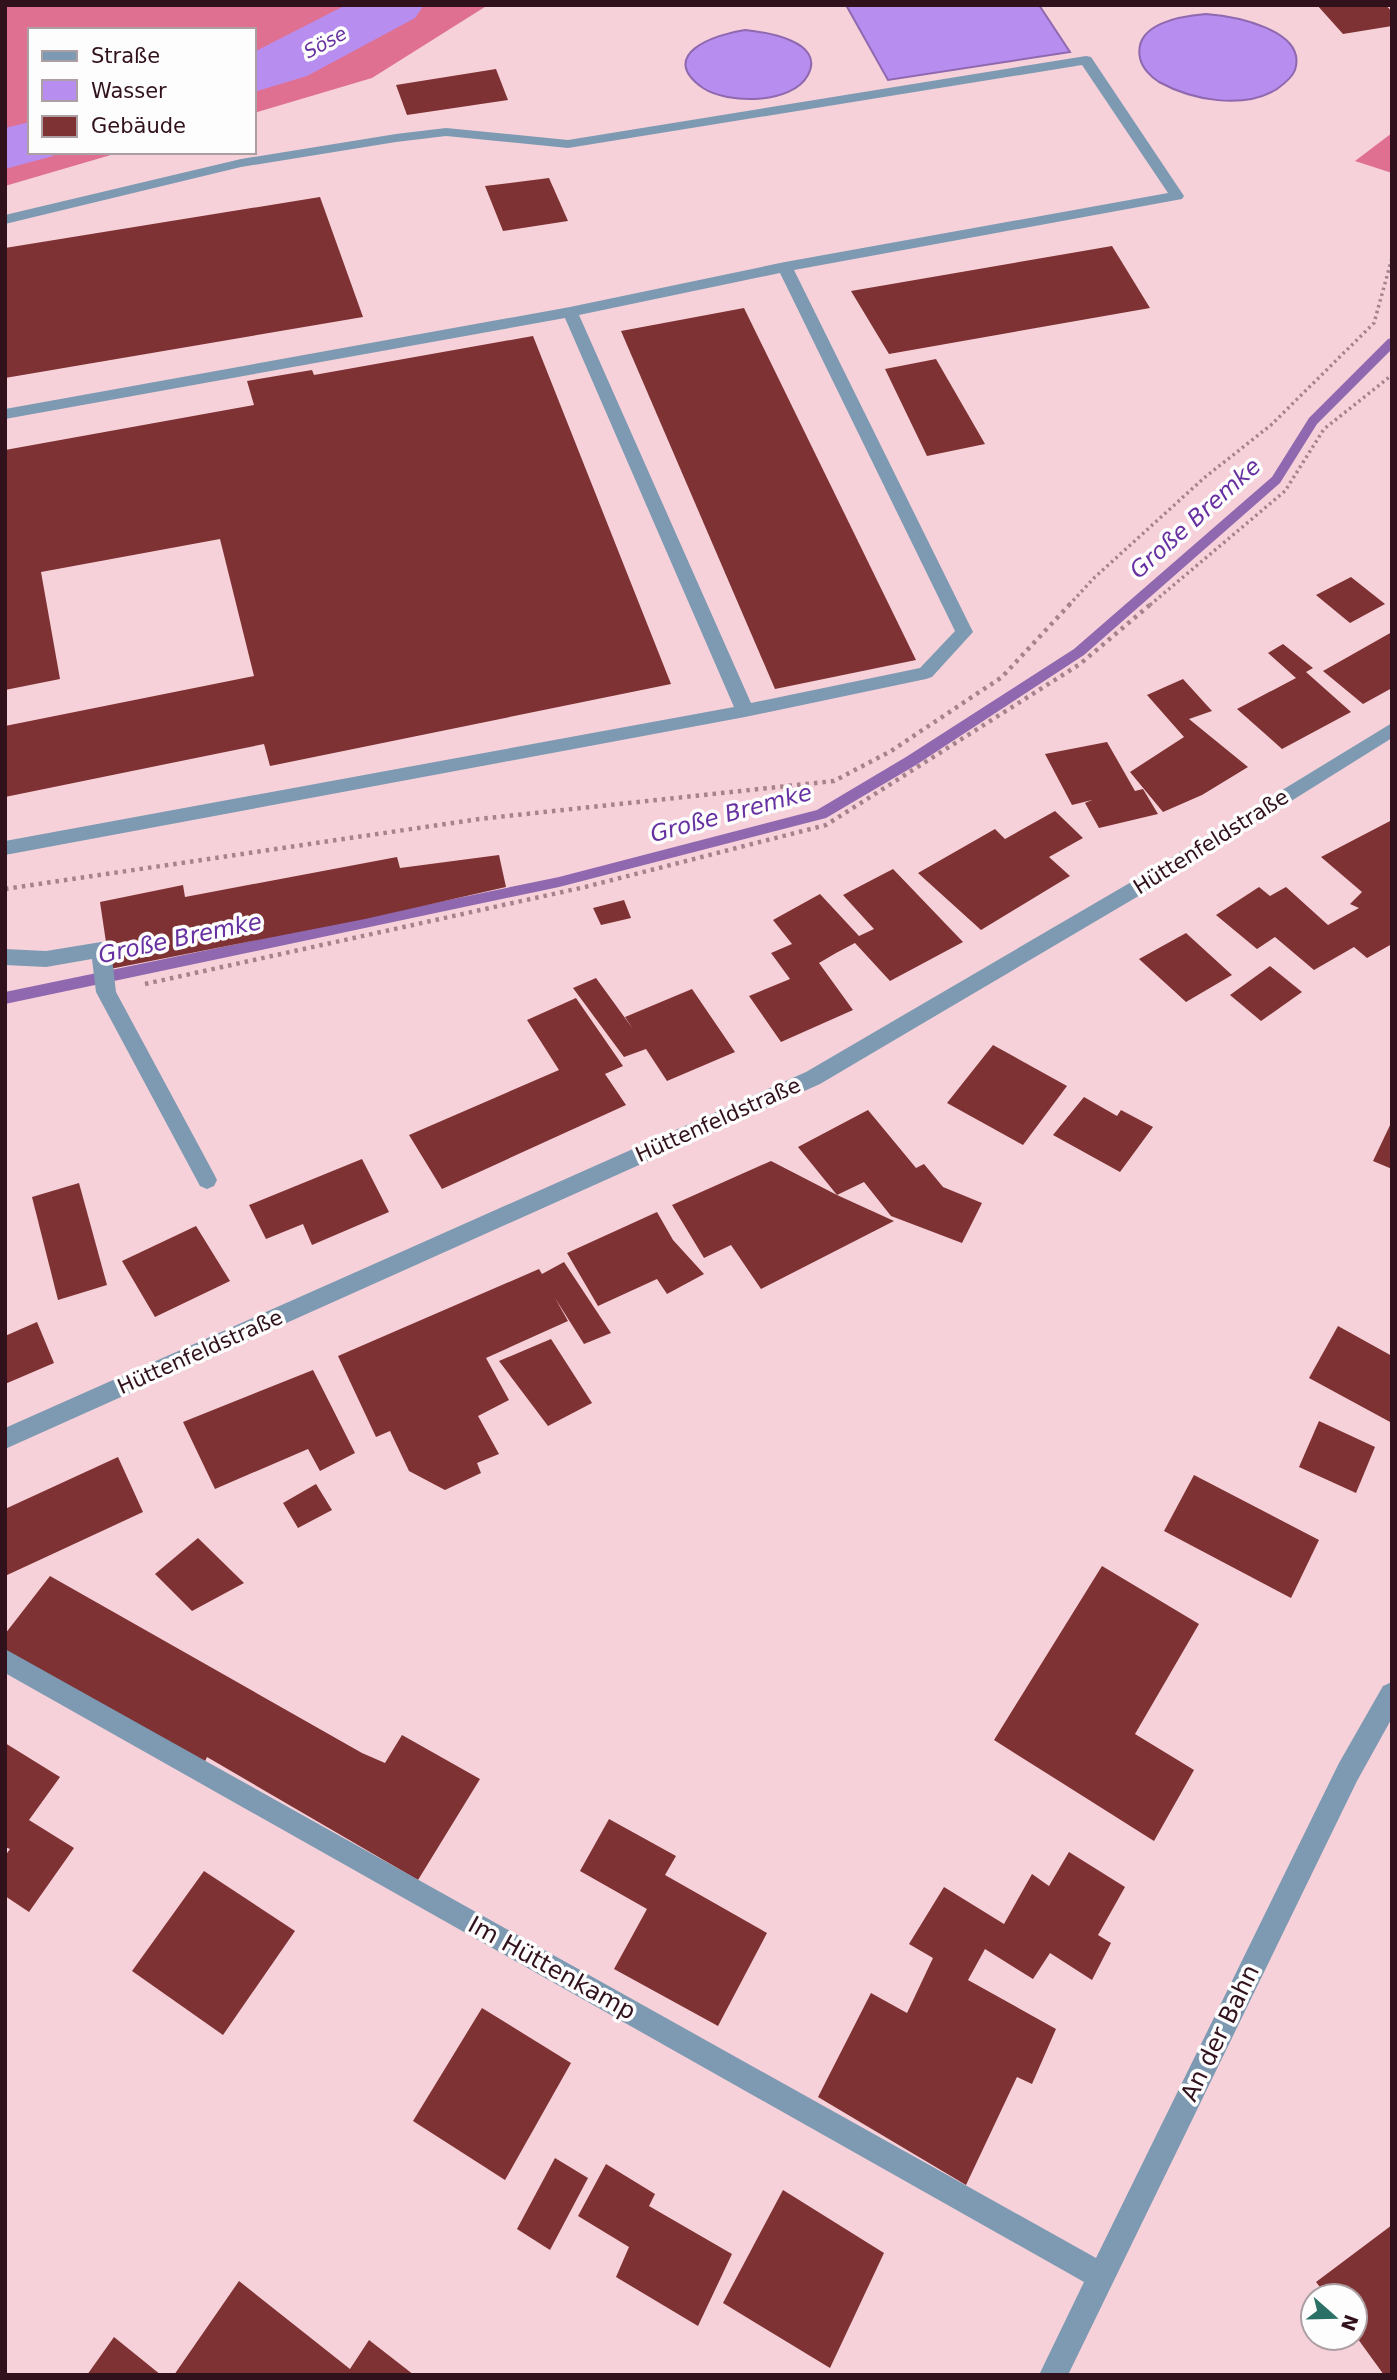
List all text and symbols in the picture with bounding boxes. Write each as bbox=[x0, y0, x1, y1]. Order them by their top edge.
water label: Söse bbox=[300, 22, 350, 62]
legend bbox=[28, 28, 256, 154]
text: Straße bbox=[91, 44, 160, 68]
text: Wasser bbox=[91, 79, 167, 103]
text: Gebäude bbox=[91, 114, 186, 138]
water label: Große Bremke bbox=[1124, 453, 1266, 583]
water label: Große Bremke bbox=[647, 779, 815, 847]
street label: Hüttenfeldstraße bbox=[1129, 785, 1293, 899]
water label: Große Bremke bbox=[96, 908, 264, 968]
street label: Hüttenfeldstraße bbox=[632, 1073, 804, 1167]
street label: Hüttenfeldstraße bbox=[114, 1305, 286, 1399]
street label: Im Hüttenkamp bbox=[463, 1910, 641, 2026]
street label: An der Bahn bbox=[1175, 1960, 1265, 2106]
north arrow bbox=[1299, 2282, 1369, 2352]
text: N bbox=[1337, 2312, 1363, 2334]

